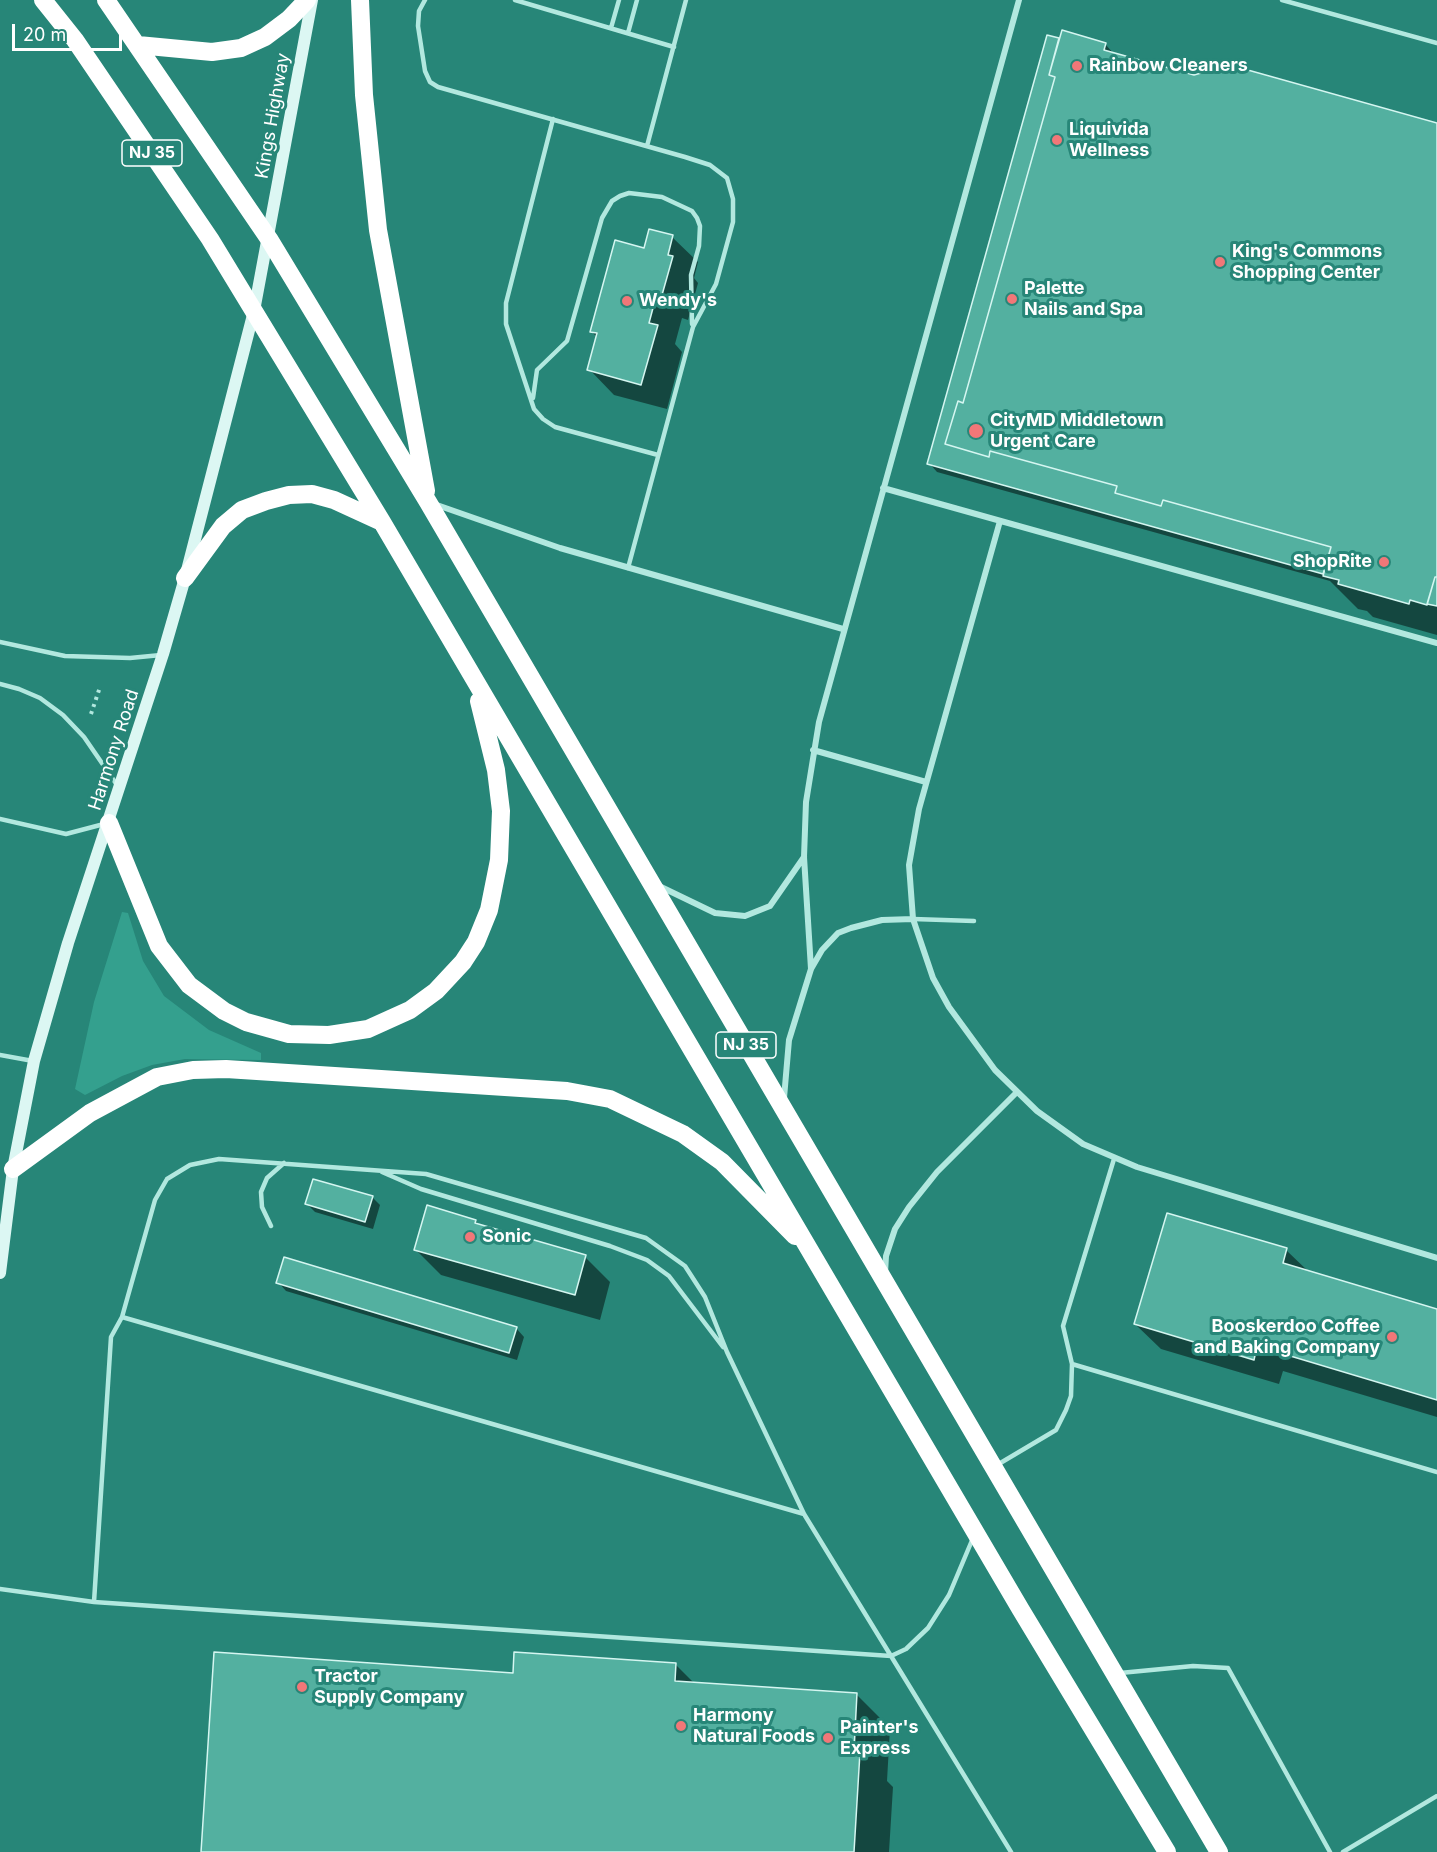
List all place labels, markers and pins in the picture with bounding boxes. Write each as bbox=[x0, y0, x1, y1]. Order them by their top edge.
place label: Rainbow Cleaners bbox=[1089, 55, 1248, 77]
marker: Rainbow Cleaners bbox=[1070, 59, 1084, 73]
place label: Liquivida Wellness bbox=[1069, 119, 1149, 162]
marker: Liquivida Wellness bbox=[1050, 133, 1064, 147]
place label: King's Commons Shopping Center bbox=[1232, 241, 1382, 284]
marker: King's Commons Shopping Center bbox=[1213, 255, 1227, 269]
place label: Palette Nails and Spa bbox=[1024, 278, 1143, 320]
place label: Wendy's bbox=[639, 290, 717, 312]
marker: Palette Nails and Spa bbox=[1005, 292, 1019, 306]
marker: Wendy's bbox=[620, 294, 634, 308]
place label: CityMD Middletown Urgent Care bbox=[990, 410, 1164, 452]
marker: CityMD Middletown Urgent Care bbox=[967, 422, 985, 440]
place label: ShopRite bbox=[1293, 551, 1372, 573]
marker: ShopRite bbox=[1377, 555, 1391, 569]
place label: Sonic bbox=[482, 1226, 532, 1248]
marker: Sonic bbox=[463, 1230, 477, 1244]
place label: Booskerdoo Coffee and Baking Company bbox=[1194, 1316, 1380, 1358]
marker: Booskerdoo Coffee and Baking Company bbox=[1385, 1330, 1399, 1344]
place label: Tractor Supply Company bbox=[314, 1666, 464, 1708]
marker: Tractor Supply Company bbox=[295, 1680, 309, 1694]
place label: Harmony Natural Foods bbox=[693, 1705, 815, 1748]
place label: Painter's Express bbox=[840, 1717, 918, 1760]
marker: Harmony Natural Foods bbox=[674, 1719, 688, 1733]
marker: Painter's Express bbox=[821, 1731, 835, 1745]

